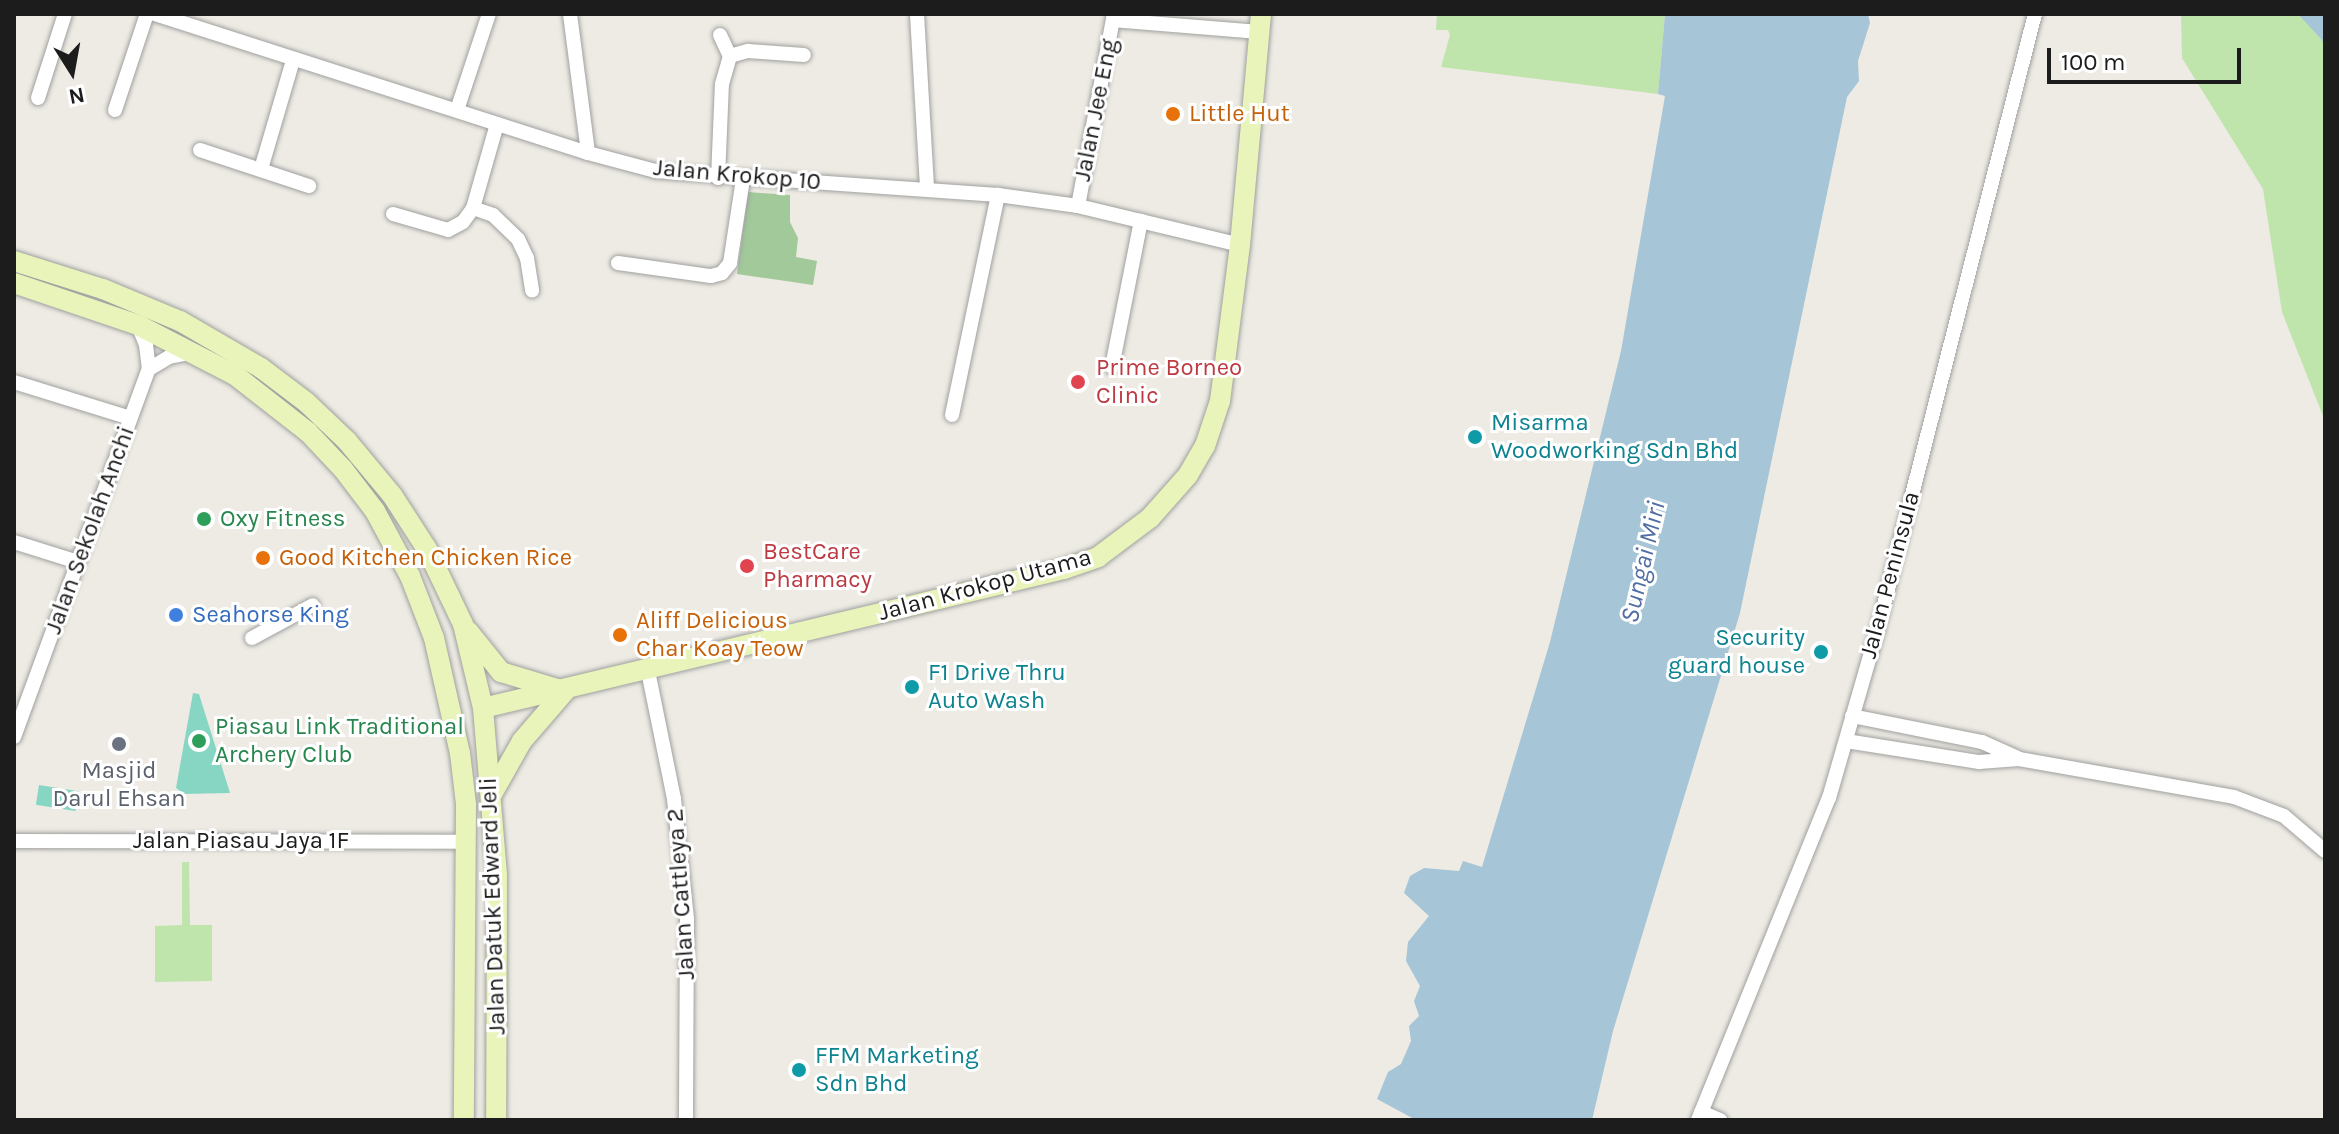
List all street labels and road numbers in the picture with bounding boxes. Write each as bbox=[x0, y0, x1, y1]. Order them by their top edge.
street label: Jalan Jee Eng bbox=[1068, 36, 1124, 184]
street label: Jalan Krokop 10 bbox=[652, 153, 822, 197]
street label: Jalan Sekolah Anchi bbox=[39, 422, 141, 638]
street label: Jalan Peninsula bbox=[1854, 488, 1926, 662]
street label: Jalan Krokop Utama bbox=[875, 543, 1095, 627]
street label: Jalan Datuk Edward Jeli bbox=[474, 777, 512, 1035]
street label: Jalan Cattleya 2 bbox=[661, 807, 701, 981]
street label: Jalan Piasau Jaya 1F bbox=[133, 827, 349, 855]

